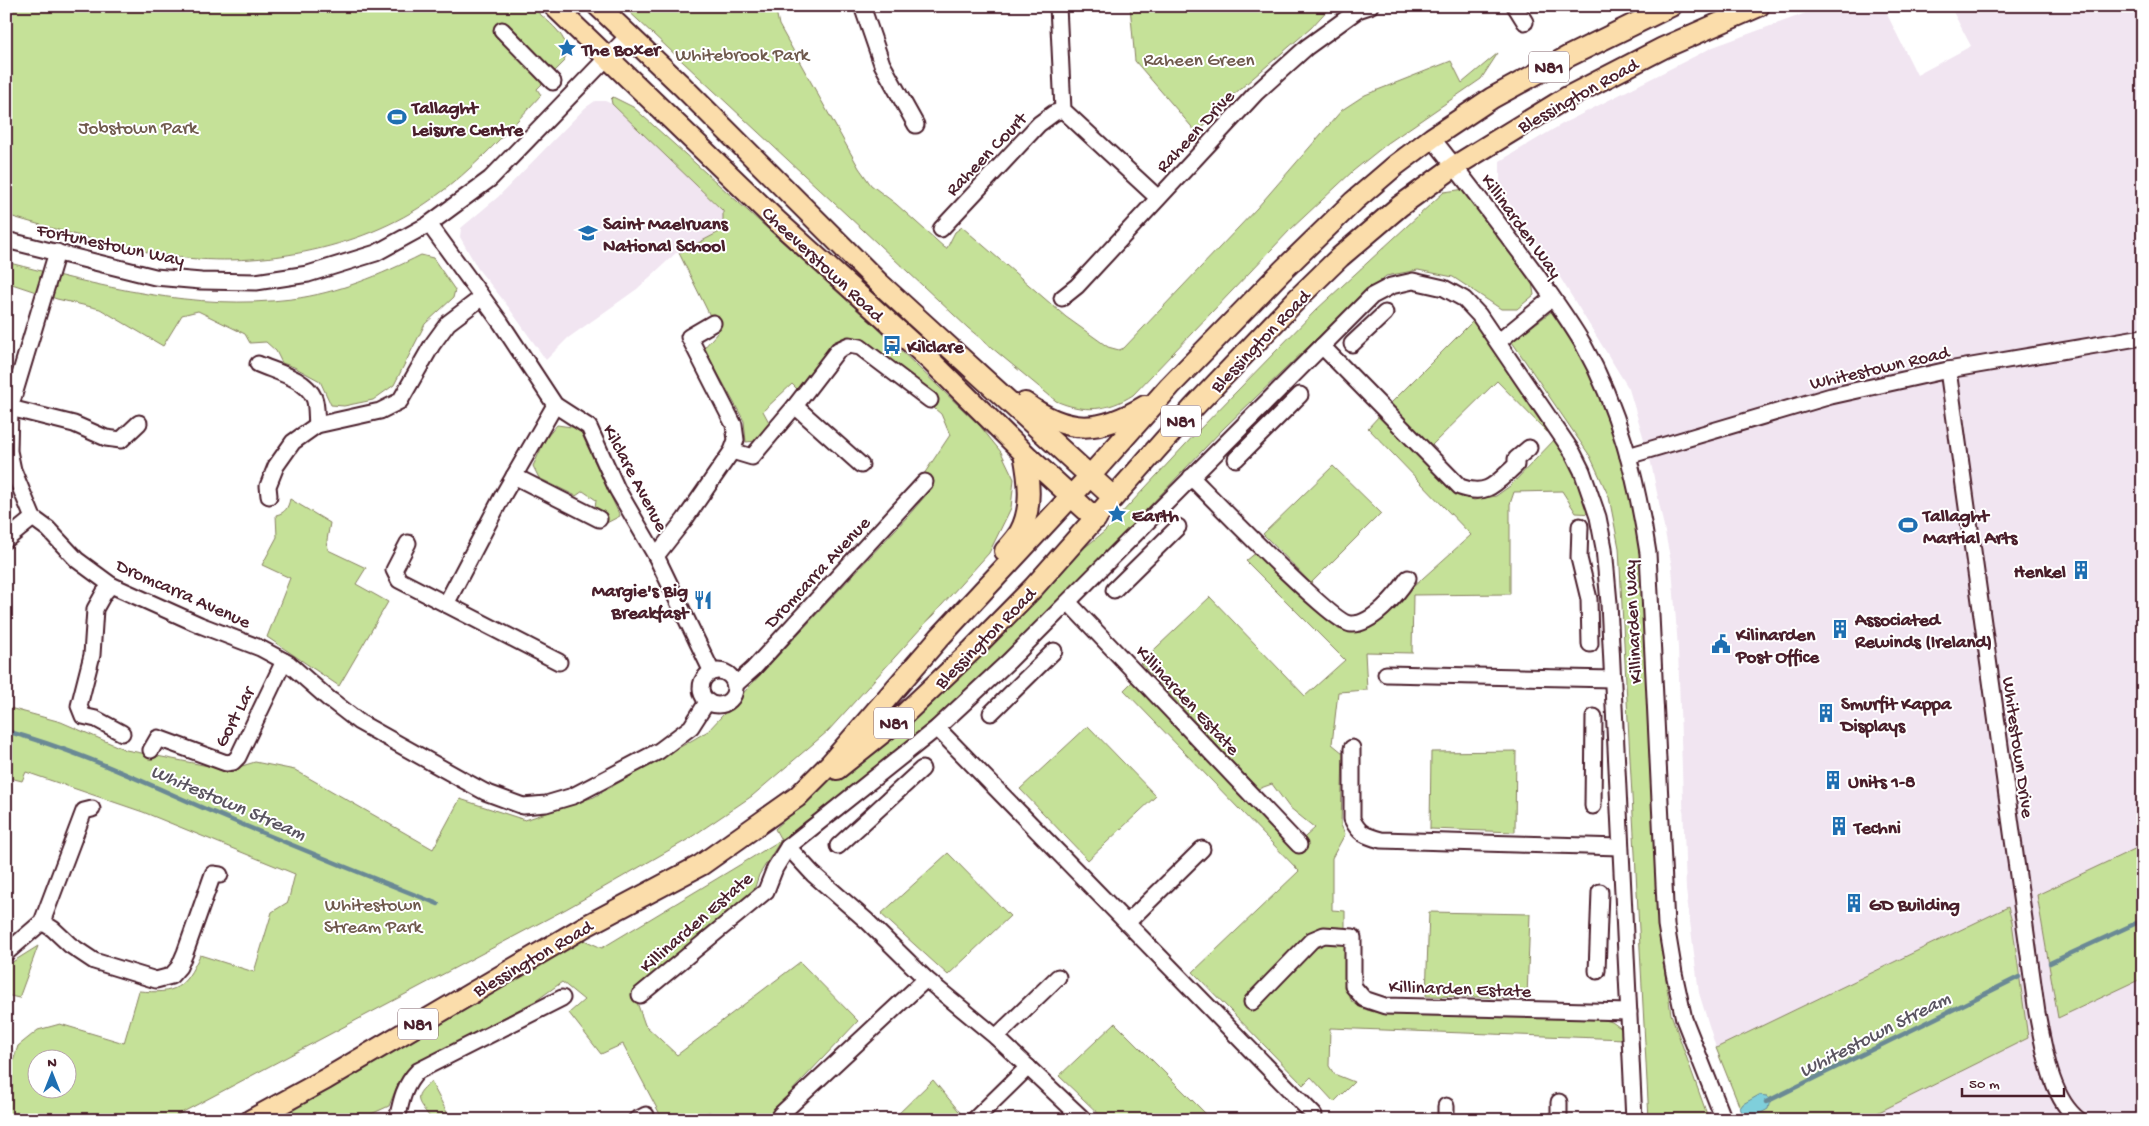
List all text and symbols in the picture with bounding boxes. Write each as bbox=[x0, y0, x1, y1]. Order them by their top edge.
place icon: The Boxer bbox=[556, 37, 578, 59]
place label: The Boxer bbox=[580, 40, 662, 63]
park label: Whitebrook Park bbox=[675, 45, 810, 68]
park label: Raheen Green bbox=[1143, 50, 1255, 73]
road number: N81 bbox=[1529, 52, 1569, 82]
street label: Blessington Road bbox=[1514, 54, 1645, 140]
street label: Raheen Drive bbox=[1152, 86, 1241, 179]
place label: Tallaght Leisure Centre bbox=[410, 98, 524, 143]
sports icon: Tallaght Leisure Centre bbox=[386, 106, 408, 128]
street label: Raheen Court bbox=[942, 107, 1035, 202]
park label: Jobstown Park bbox=[78, 118, 199, 141]
street label: Killinarden Way bbox=[1474, 170, 1566, 284]
street label: Cheeverstown Road bbox=[755, 203, 889, 330]
place label: Saint Maelruans National School bbox=[603, 214, 729, 259]
street label: Fortunestown Way bbox=[33, 219, 187, 273]
school or university icon: Saint Maelruans National School bbox=[577, 222, 599, 244]
street label: Blessington Road bbox=[1206, 285, 1318, 399]
bus stop icon: Kilclare bbox=[881, 334, 903, 356]
place label: Kilclare bbox=[906, 337, 965, 360]
street label: Whitestown Road bbox=[1808, 342, 1954, 397]
road number: N81 bbox=[1161, 406, 1201, 436]
street label: Kilclare Avenue bbox=[596, 421, 672, 536]
place icon: Earth bbox=[1106, 503, 1128, 525]
place label: Earth bbox=[1132, 506, 1180, 529]
place label: Tallaght Martial Arts bbox=[1921, 506, 2018, 551]
street label: Dromcarra Avenue bbox=[759, 512, 877, 636]
sports icon: Tallaght Martial Arts bbox=[1897, 514, 1919, 536]
street label: Dromcarra Avenue bbox=[110, 554, 254, 635]
street label: Killinarden Way bbox=[1620, 559, 1649, 684]
building icon: Henkel bbox=[2070, 559, 2092, 581]
place label: Henkel bbox=[2014, 562, 2066, 585]
place label: Margie's Big Breakfast bbox=[592, 581, 690, 626]
street label: Blessington Road bbox=[930, 583, 1043, 696]
restaurant icon: Margie's Big Breakfast bbox=[692, 589, 714, 611]
place label: Associated Rewinds (Ireland) bbox=[1854, 610, 1992, 655]
building icon: Associated Rewinds (Ireland) bbox=[1829, 618, 1851, 640]
place label: Kilinarden Post Office bbox=[1735, 625, 1820, 670]
public building icon: Kilinarden Post Office bbox=[1710, 633, 1732, 655]
street label: Killinarden Estate bbox=[1129, 641, 1244, 761]
street label: Whitestown Drive bbox=[1995, 675, 2038, 820]
street label: Gort Lar bbox=[211, 682, 263, 752]
place label: Smurfit Kappa Displays bbox=[1839, 694, 1953, 739]
building icon: Smurfit Kappa Displays bbox=[1815, 702, 1837, 724]
road number: N81 bbox=[874, 708, 914, 738]
water label: Whitestown Stream bbox=[147, 761, 309, 848]
building icon: Units 1-8 bbox=[1822, 769, 1844, 791]
place label: Units 1-8 bbox=[1848, 772, 1916, 795]
building icon: Techni bbox=[1828, 815, 1850, 837]
place label: Techni bbox=[1852, 818, 1901, 841]
street label: Killinarden Estate bbox=[636, 868, 759, 979]
building icon: GD Building bbox=[1843, 892, 1865, 914]
park label: Whitestown Stream Park bbox=[324, 895, 423, 940]
place label: GD Building bbox=[1869, 895, 1960, 918]
street label: Blessington Road bbox=[469, 916, 599, 1004]
street label: Killinarden Estate bbox=[1388, 977, 1532, 1004]
water label: Whitestown Stream bbox=[1796, 988, 1956, 1084]
road number: N81 bbox=[398, 1009, 438, 1040]
north arrow bbox=[28, 1048, 78, 1098]
text: N bbox=[47, 1055, 57, 1072]
scale bar bbox=[1962, 1066, 2064, 1098]
text: 50 m bbox=[1969, 1076, 2000, 1094]

